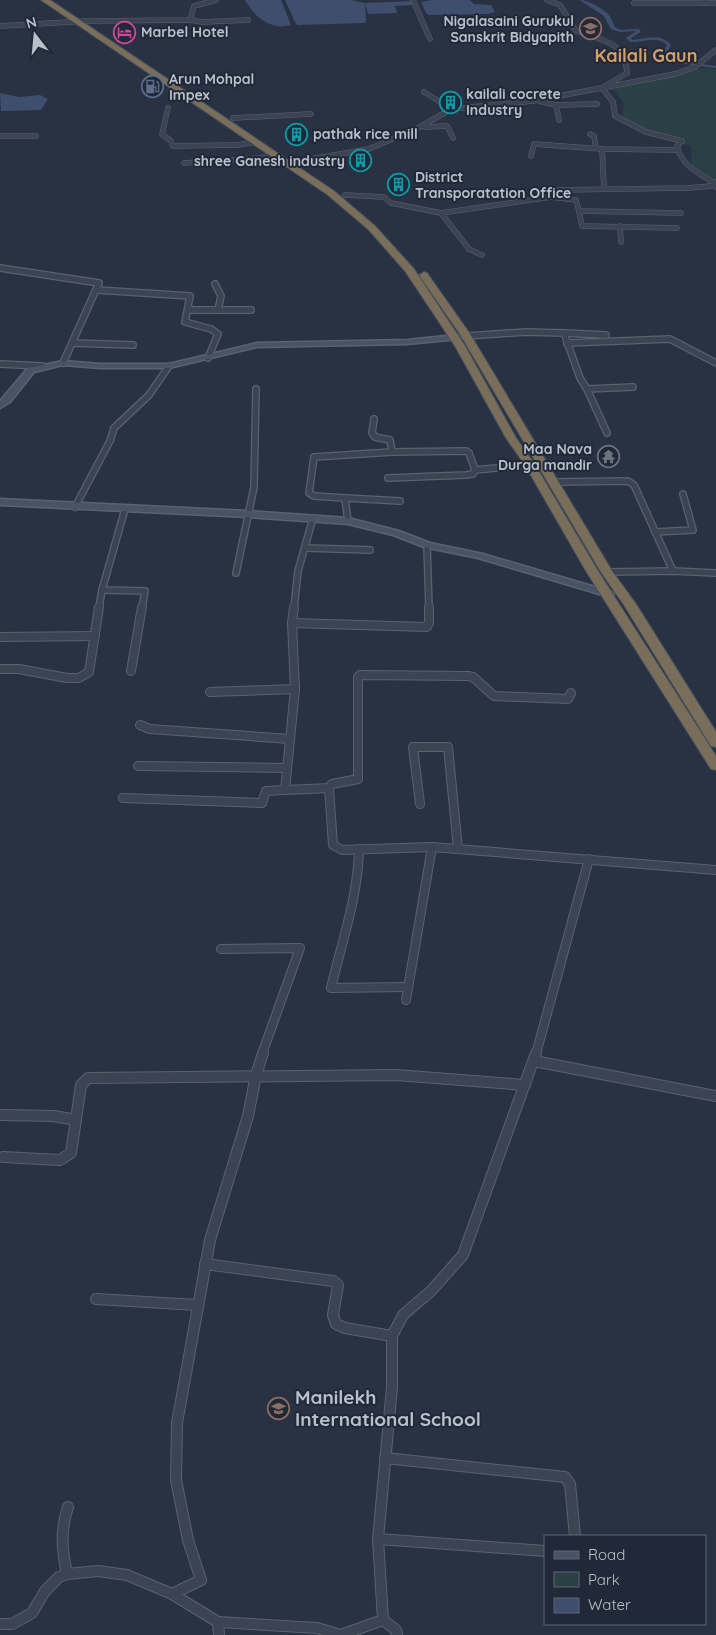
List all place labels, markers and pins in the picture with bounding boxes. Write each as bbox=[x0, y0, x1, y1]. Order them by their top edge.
place label: Nigalasaini Gurukul Sanskrit Bidyapith bbox=[444, 12, 574, 46]
school or university icon: Nigalasaini Gurukul Sanskrit Bidyapith bbox=[578, 17, 602, 41]
hotel icon: Marbel Hotel bbox=[113, 20, 137, 44]
place label: Marbel Hotel bbox=[141, 23, 229, 41]
place label: Arun Mohpal Impex bbox=[169, 70, 254, 104]
fuel station icon: Arun Mohpal Impex bbox=[141, 75, 165, 99]
place label: kailali cocrete Industry bbox=[466, 85, 561, 119]
building icon: kailali cocrete Industry bbox=[438, 90, 462, 114]
building icon: pathak rice mill bbox=[285, 122, 309, 146]
place label: pathak rice mill bbox=[313, 125, 418, 143]
building icon: shree Ganesh industry bbox=[349, 149, 373, 173]
place label: shree Ganesh industry bbox=[194, 152, 345, 170]
place label: District Transporatation Office bbox=[415, 168, 571, 202]
building icon: District Transporatation Office bbox=[387, 173, 411, 197]
place label: Maa Nava Durga mandir bbox=[498, 440, 592, 474]
temple icon: Maa Nava Durga mandir bbox=[596, 445, 620, 469]
place label: Manilekh International School bbox=[295, 1385, 481, 1431]
school or university icon: Manilekh International School bbox=[267, 1396, 291, 1420]

